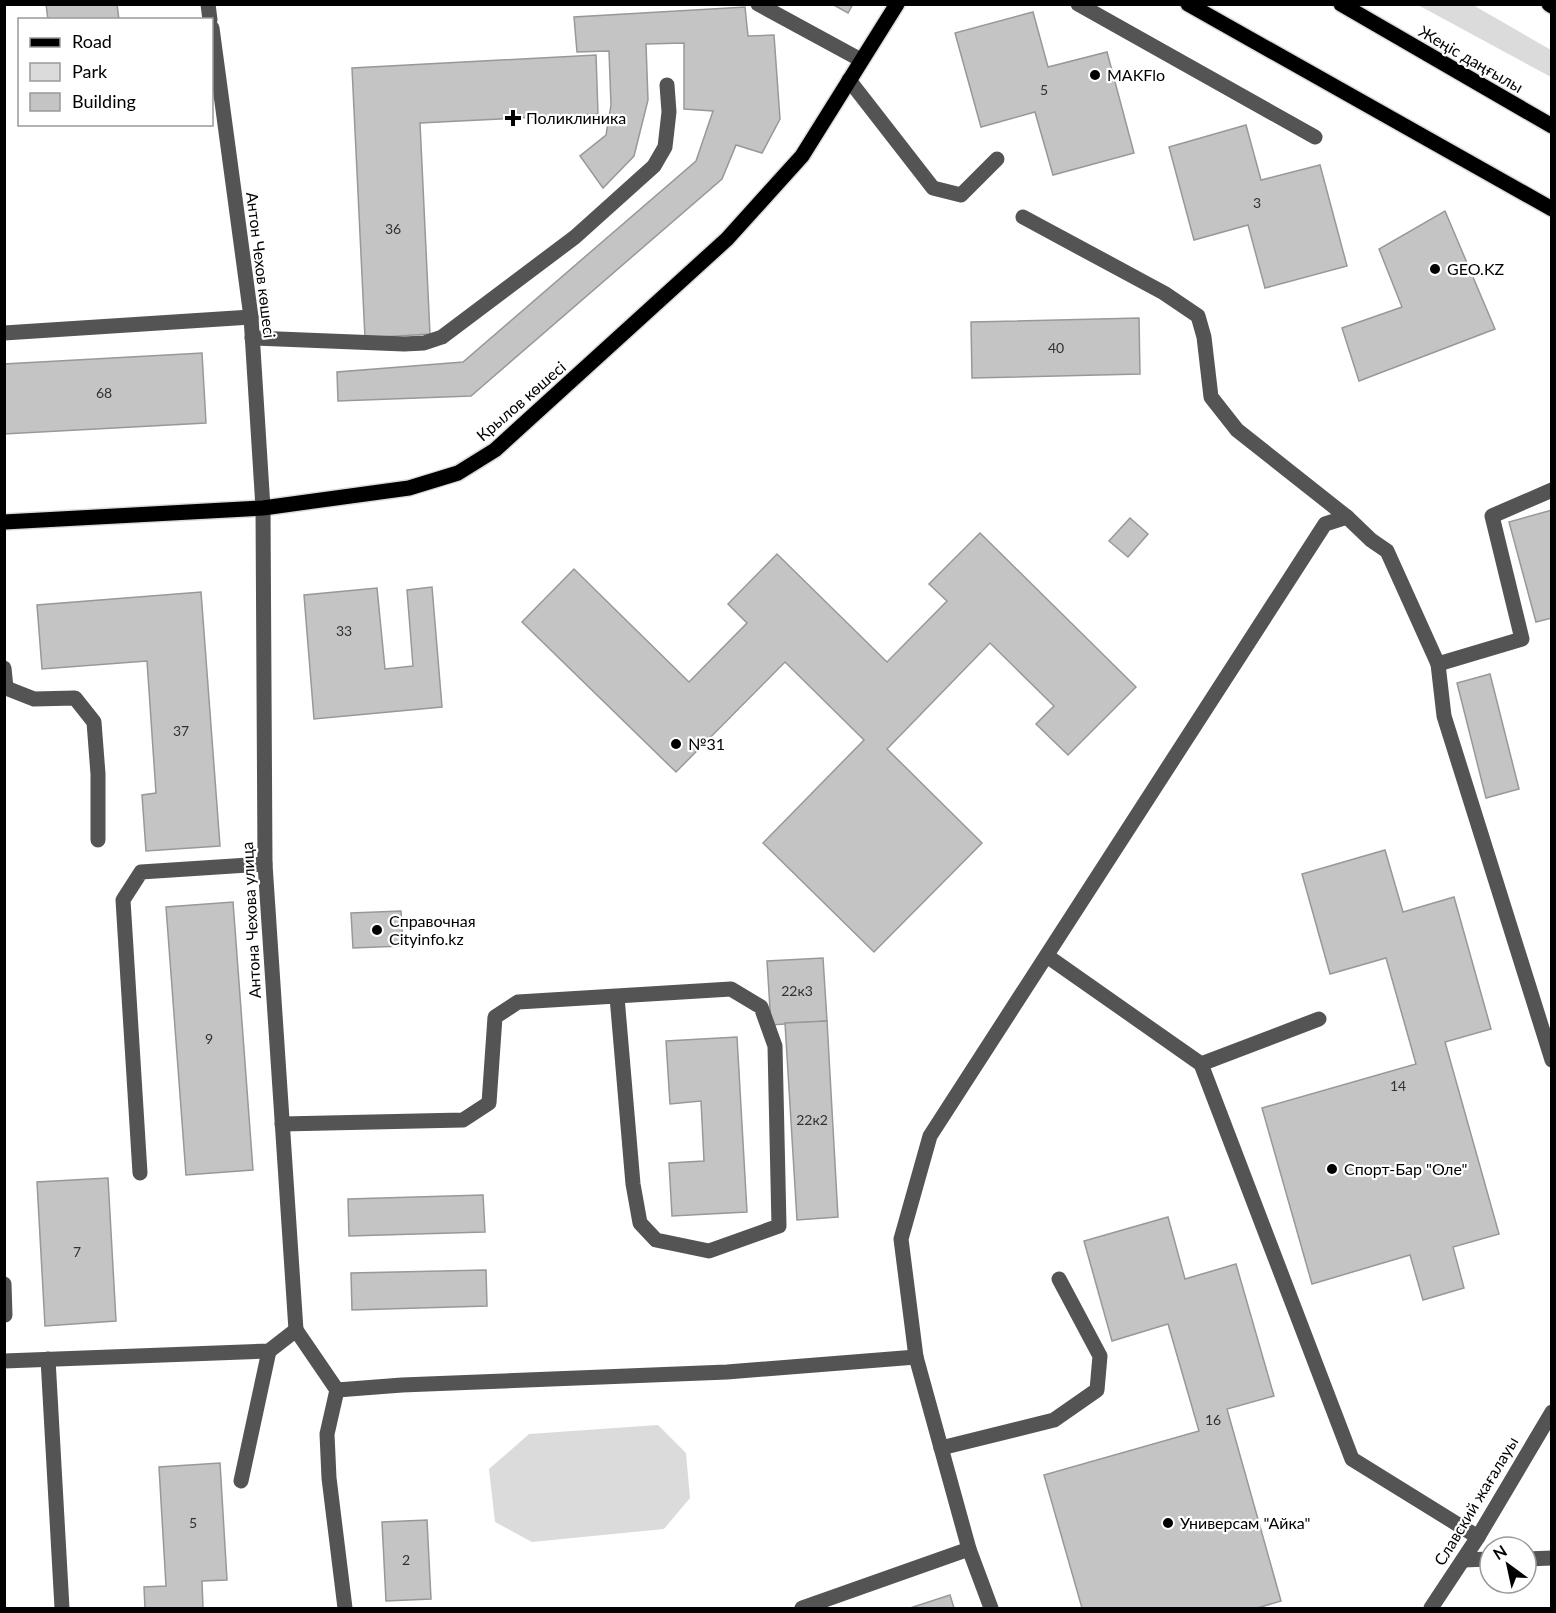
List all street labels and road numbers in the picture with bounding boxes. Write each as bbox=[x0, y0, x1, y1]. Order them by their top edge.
street label: Жеңіс даңғылы bbox=[1416, 21, 1527, 96]
street label: Антон Чехов көшесі bbox=[243, 191, 280, 339]
street label: Крылов көшесі bbox=[472, 357, 569, 444]
street label: Антона Чехова улица bbox=[237, 841, 264, 999]
street label: Славский жағалауы bbox=[1430, 1433, 1522, 1569]

